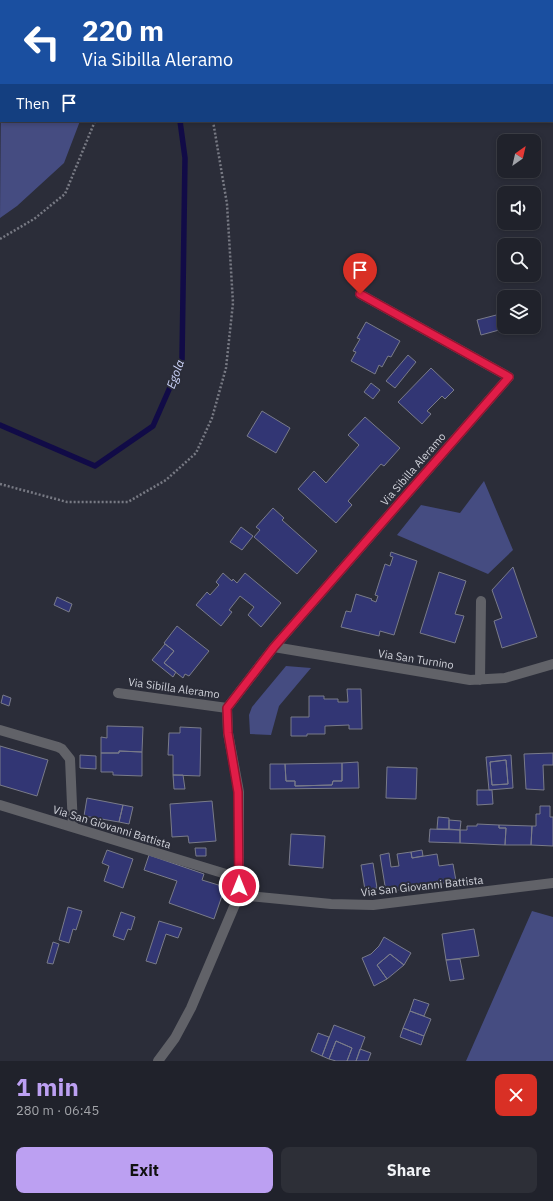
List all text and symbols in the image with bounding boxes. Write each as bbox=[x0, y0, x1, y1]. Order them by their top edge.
text: 220 m bbox=[82, 12, 164, 49]
icon: left bbox=[16, 16, 68, 68]
text: Via Sibilla Aleramo bbox=[82, 48, 233, 71]
icon: arrive bbox=[58, 92, 80, 114]
text: Then bbox=[16, 94, 50, 113]
north arrow bbox=[497, 134, 541, 178]
map controls bbox=[497, 134, 541, 334]
button: sound bbox=[497, 186, 541, 230]
button: search bbox=[497, 238, 541, 282]
pin bbox=[343, 253, 377, 294]
icon: arrive bbox=[349, 259, 371, 281]
button: layers bbox=[497, 290, 541, 334]
water label: Egola bbox=[163, 358, 187, 390]
street label: Via Sibilla Aleramo bbox=[377, 430, 449, 508]
street label: Via San Turnino bbox=[377, 646, 455, 672]
street label: Via Sibilla Aleramo bbox=[127, 675, 221, 701]
street label: Via San Giovanni Battista bbox=[51, 802, 173, 852]
position arrow bbox=[218, 865, 260, 907]
street label: Via San Giovanni Battista bbox=[360, 873, 484, 899]
text: 1 min bbox=[16, 1071, 79, 1103]
button: close bbox=[495, 1074, 537, 1116]
text: 280 m · 06:45 bbox=[16, 1102, 99, 1119]
button: Exit bbox=[16, 1147, 273, 1193]
button: Share bbox=[281, 1147, 537, 1193]

